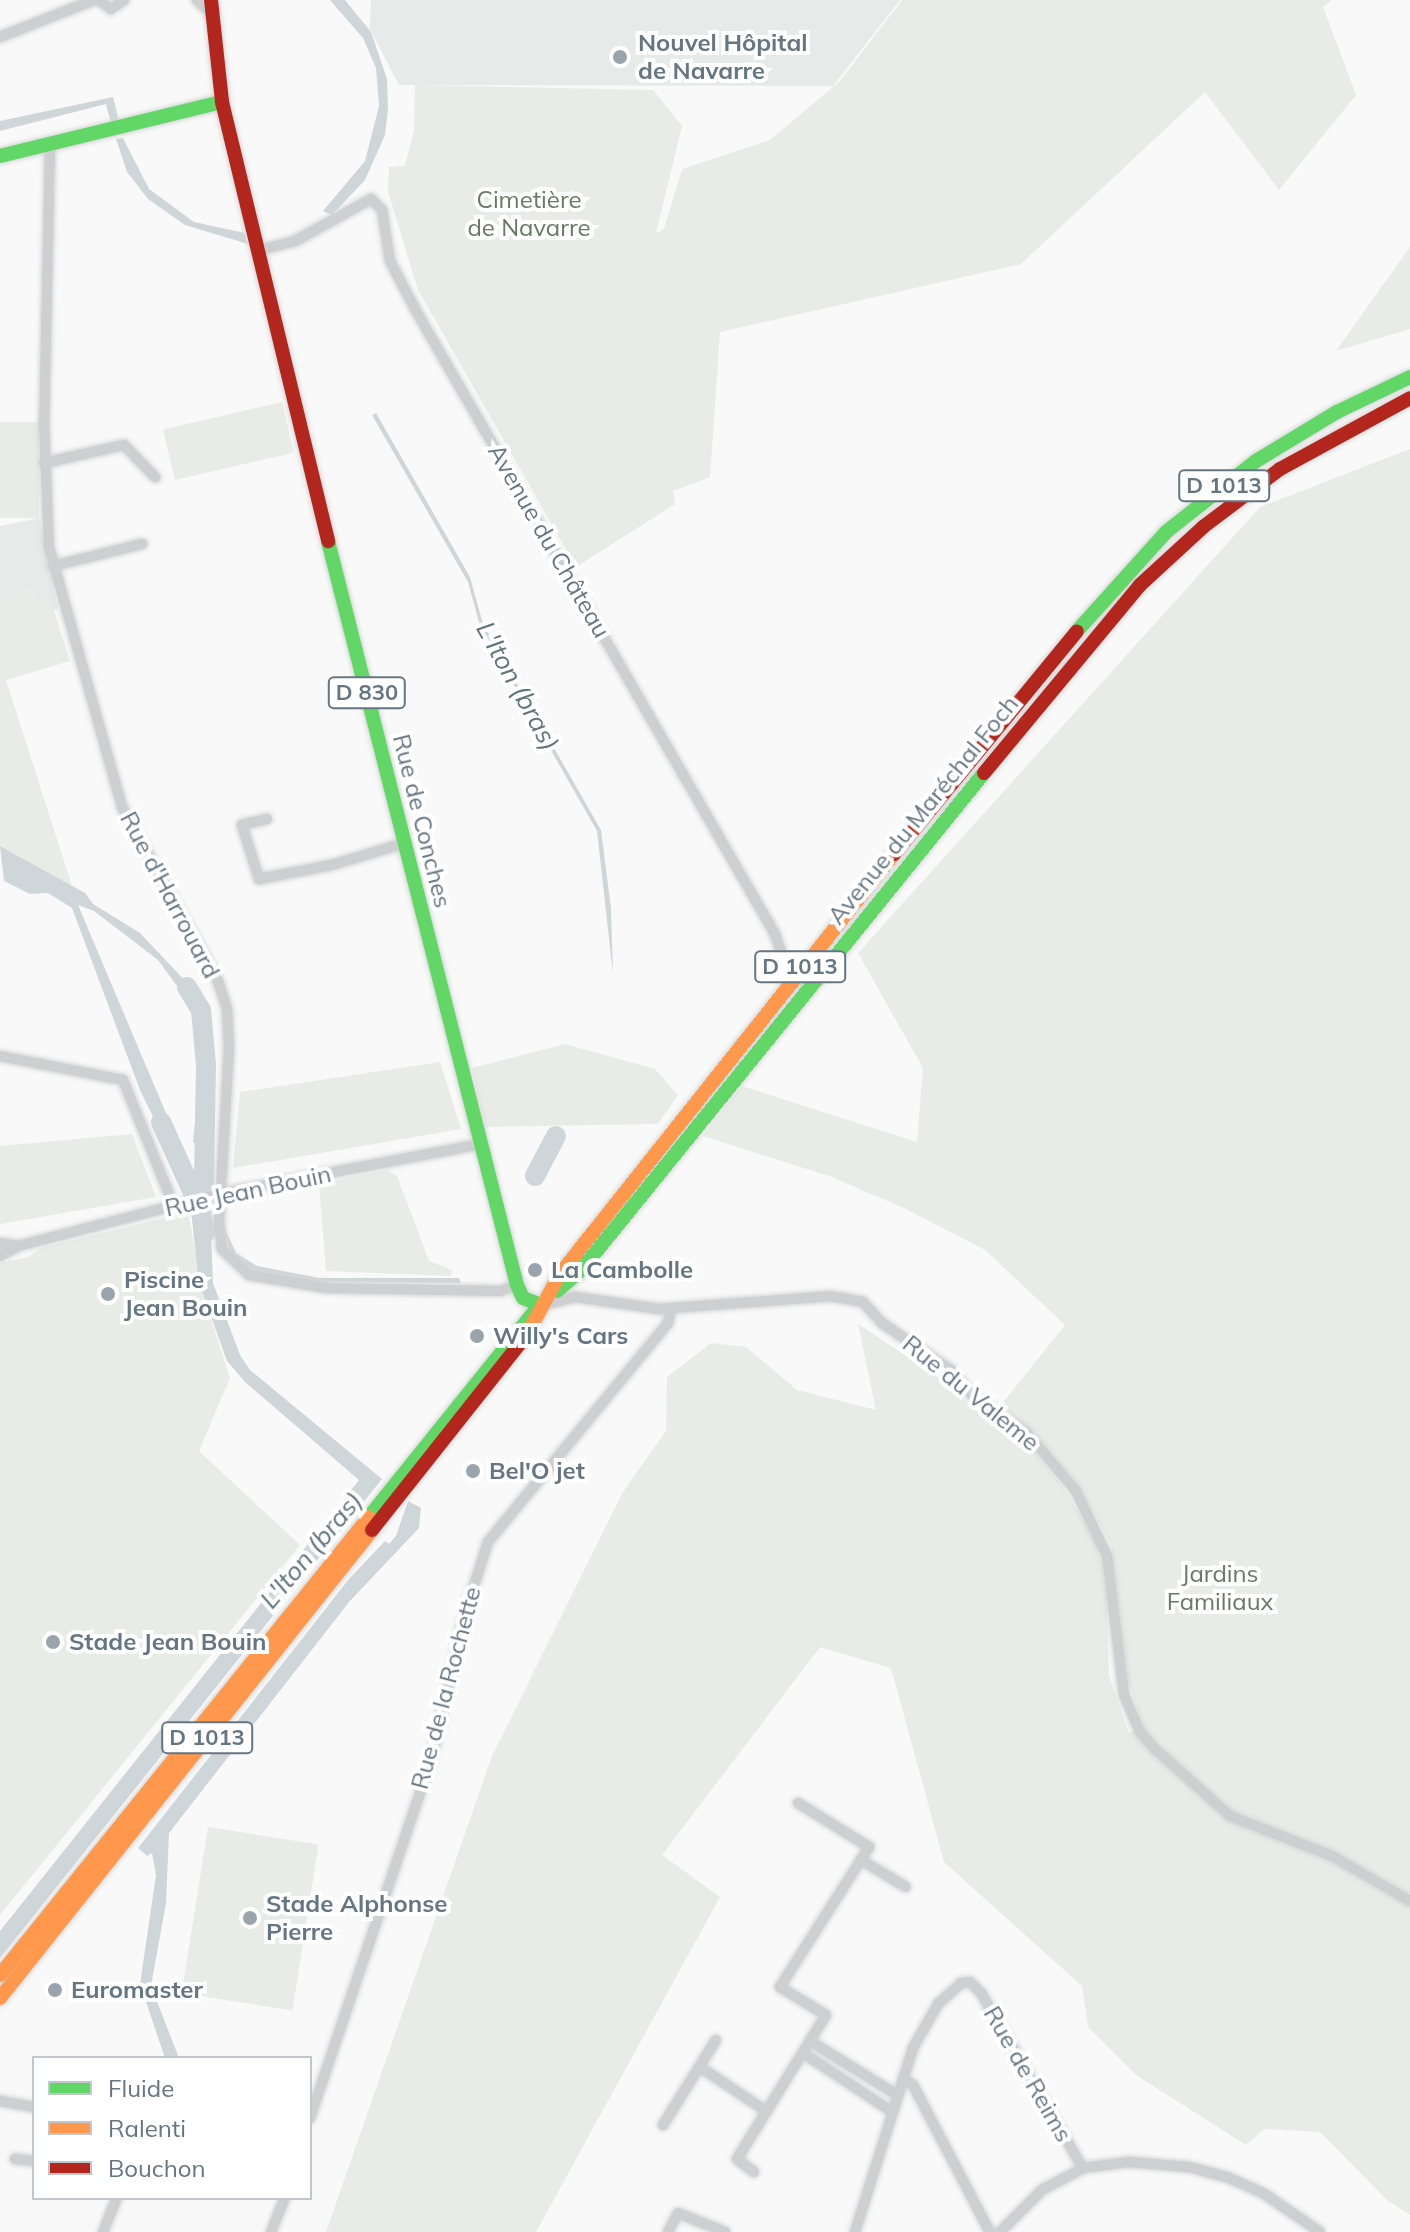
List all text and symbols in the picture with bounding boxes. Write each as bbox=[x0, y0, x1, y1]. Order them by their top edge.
place label: Nouvel Hôpital de Navarre bbox=[638, 29, 808, 85]
marker: Nouvel Hôpital de Navarre bbox=[609, 46, 631, 68]
park label: Cimetière de Navarre bbox=[467, 186, 591, 242]
street label: Avenue du Château bbox=[482, 439, 616, 643]
road number: D 1013 bbox=[1178, 468, 1270, 504]
water label: L'Iton (bras) bbox=[470, 616, 566, 756]
road number: D 830 bbox=[327, 675, 407, 711]
street label: Avenue du Maréchal Foch bbox=[822, 690, 1024, 930]
street label: Rue de Conches bbox=[387, 731, 457, 911]
street label: Rue d'Harrouard bbox=[114, 807, 226, 983]
road number: D 1013 bbox=[754, 949, 846, 985]
street label: Rue Jean Bouin bbox=[162, 1159, 334, 1223]
place label: La Cambolle bbox=[551, 1256, 693, 1284]
marker: La Cambolle bbox=[526, 1261, 544, 1279]
place label: Piscine Jean Bouin bbox=[124, 1266, 248, 1322]
marker: Piscine Jean Bouin bbox=[99, 1285, 117, 1303]
place label: Willy's Cars bbox=[493, 1322, 628, 1350]
marker: Willy's Cars bbox=[468, 1327, 486, 1345]
street label: Rue du Valeme bbox=[897, 1329, 1045, 1457]
place label: Bel'O jet bbox=[489, 1457, 585, 1485]
marker: Bel'O jet bbox=[464, 1462, 482, 1480]
water label: L'Iton (bras) bbox=[253, 1485, 369, 1615]
park label: Jardins Familiaux bbox=[1167, 1560, 1273, 1616]
street label: Rue de la Rochette bbox=[405, 1584, 487, 1792]
place label: Stade Jean Bouin bbox=[69, 1628, 267, 1656]
marker: Stade Jean Bouin bbox=[44, 1633, 62, 1651]
road number: D 1013 bbox=[161, 1720, 253, 1756]
place label: Stade Alphonse Pierre bbox=[266, 1890, 447, 1946]
marker: Stade Alphonse Pierre bbox=[241, 1909, 259, 1927]
place label: Euromaster bbox=[71, 1976, 203, 2004]
marker: Euromaster bbox=[46, 1981, 64, 1999]
street label: Rue de Reims bbox=[978, 2001, 1078, 2147]
legend bbox=[32, 2056, 312, 2200]
text: Fluide bbox=[108, 2073, 174, 2103]
text: Ralenti bbox=[108, 2113, 186, 2143]
text: Bouchon bbox=[108, 2153, 206, 2183]

